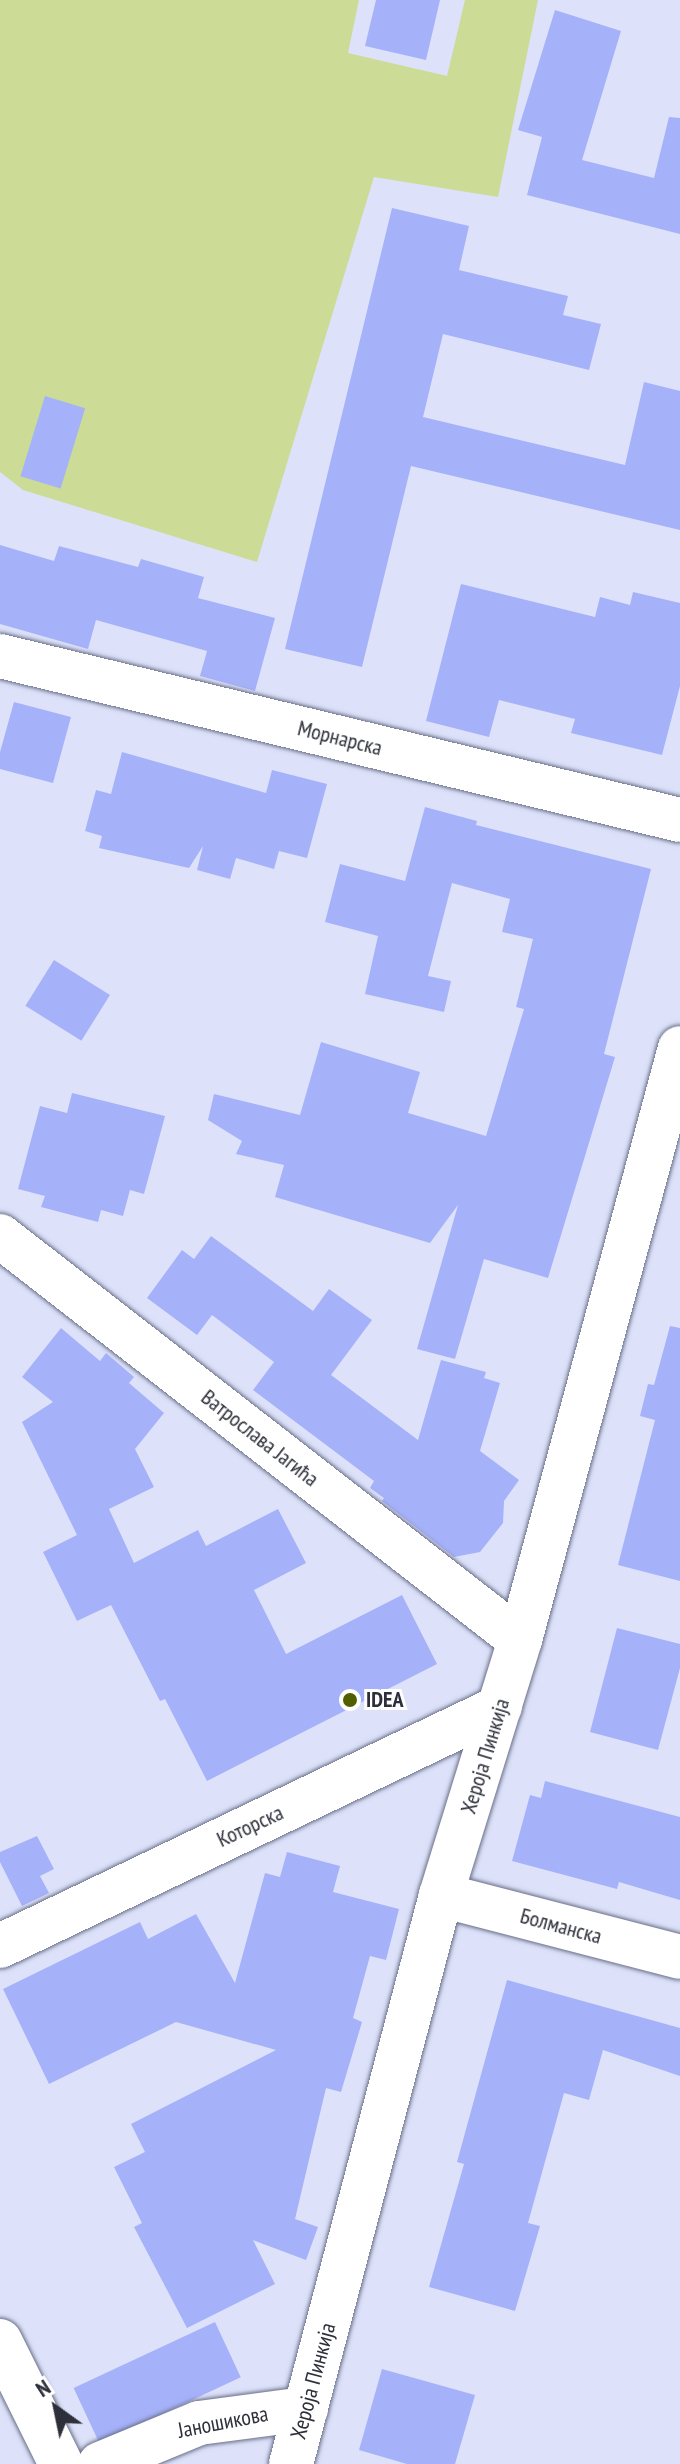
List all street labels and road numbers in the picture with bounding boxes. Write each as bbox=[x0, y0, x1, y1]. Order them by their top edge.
street label: Морнарска bbox=[295, 715, 385, 761]
street label: Ватрослава Јагића bbox=[196, 1384, 324, 1492]
street label: Хероја Пинкија bbox=[455, 1695, 515, 1817]
street label: Которска bbox=[213, 1799, 287, 1853]
street label: Болманска bbox=[517, 1902, 605, 1950]
street label: Хероја Пинкија bbox=[285, 2320, 341, 2442]
street label: Јаношикова bbox=[176, 2400, 270, 2444]

